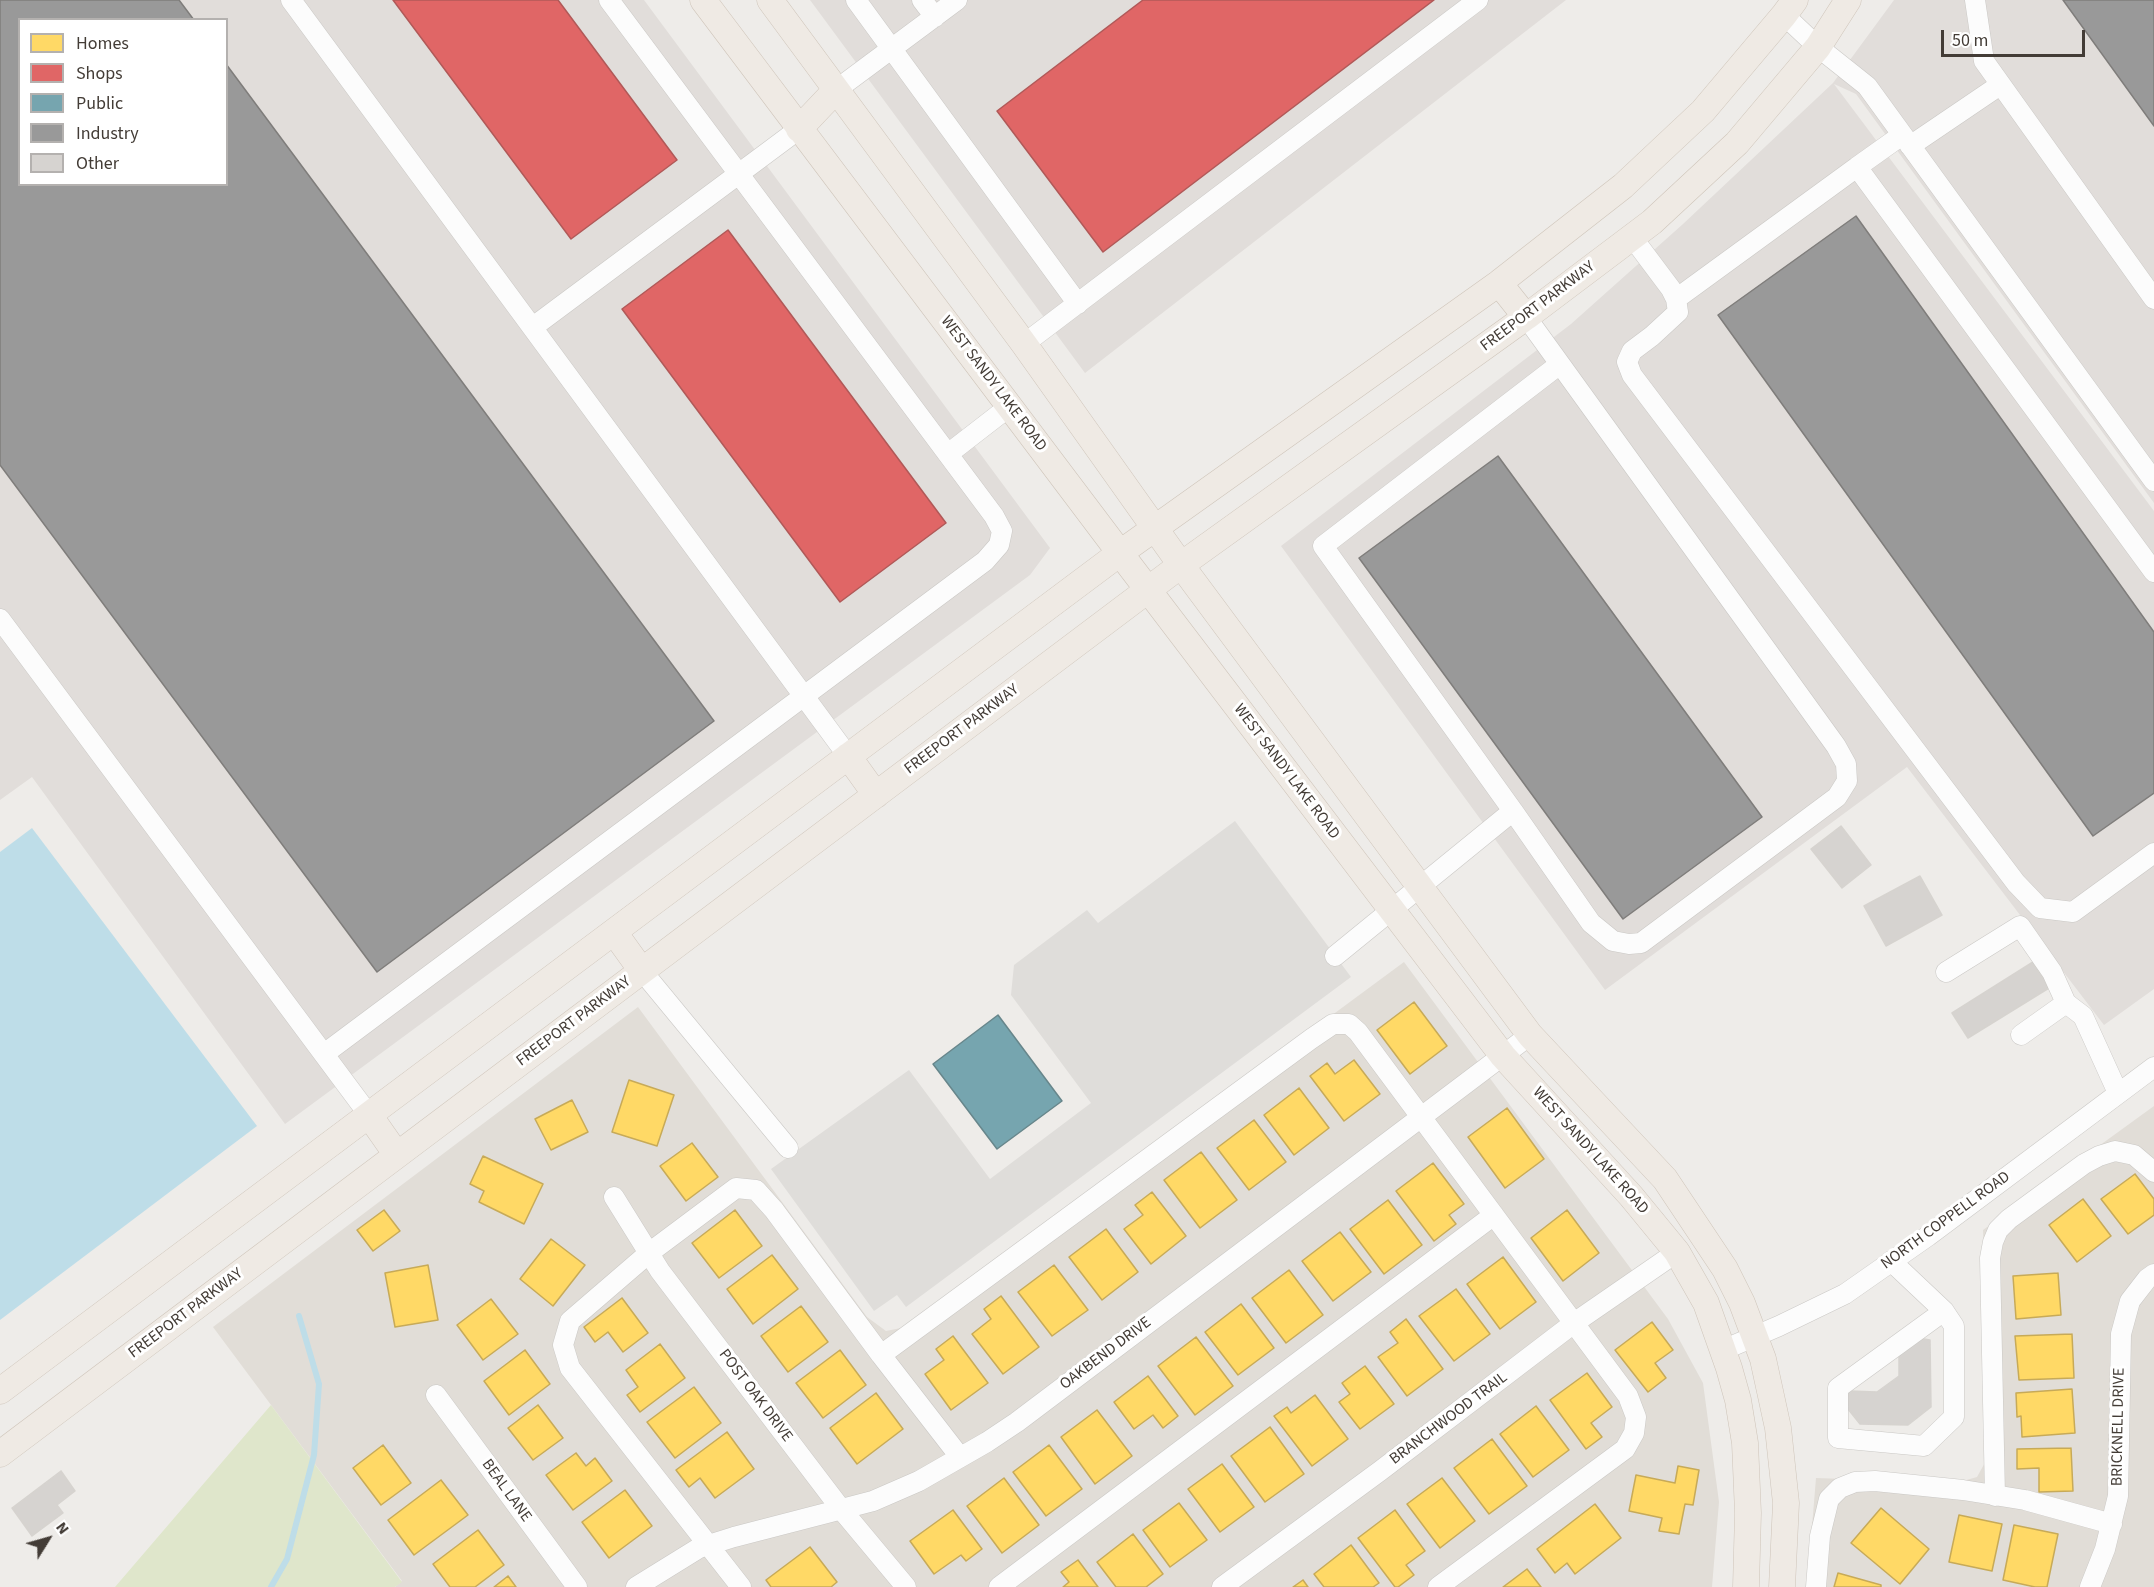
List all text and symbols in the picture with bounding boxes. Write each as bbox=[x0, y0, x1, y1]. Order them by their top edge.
legend bbox=[18, 18, 228, 186]
scale bar bbox=[1944, 18, 2088, 56]
text: 50 m bbox=[1952, 28, 1988, 53]
text: Homes bbox=[76, 31, 129, 56]
text: Shops bbox=[76, 61, 123, 86]
text: Public bbox=[76, 91, 123, 116]
text: Industry bbox=[76, 121, 139, 146]
text: Other bbox=[76, 151, 119, 176]
street label: FREEPORT PARKWAY bbox=[1477, 258, 1599, 356]
street label: WEST SANDY LAKE ROAD bbox=[936, 313, 1050, 455]
street label: FREEPORT PARKWAY bbox=[901, 681, 1023, 779]
street label: WEST SANDY LAKE ROAD bbox=[1229, 701, 1343, 843]
street label: FREEPORT PARKWAY bbox=[513, 973, 635, 1071]
street label: WEST SANDY LAKE ROAD bbox=[1528, 1083, 1652, 1219]
street label: NORTH COPPELL ROAD bbox=[1878, 1168, 2014, 1274]
street label: FREEPORT PARKWAY bbox=[125, 1265, 247, 1363]
street label: OAKBEND DRIVE bbox=[1057, 1313, 1155, 1395]
street label: POST OAK DRIVE bbox=[714, 1346, 796, 1446]
street label: BRICKNELL DRIVE bbox=[2108, 1368, 2130, 1486]
street label: BRANCHWOOD TRAIL bbox=[1386, 1369, 1512, 1469]
street label: BEAL LANE bbox=[477, 1456, 535, 1526]
north arrow bbox=[18, 1509, 78, 1569]
text: N bbox=[50, 1517, 74, 1539]

